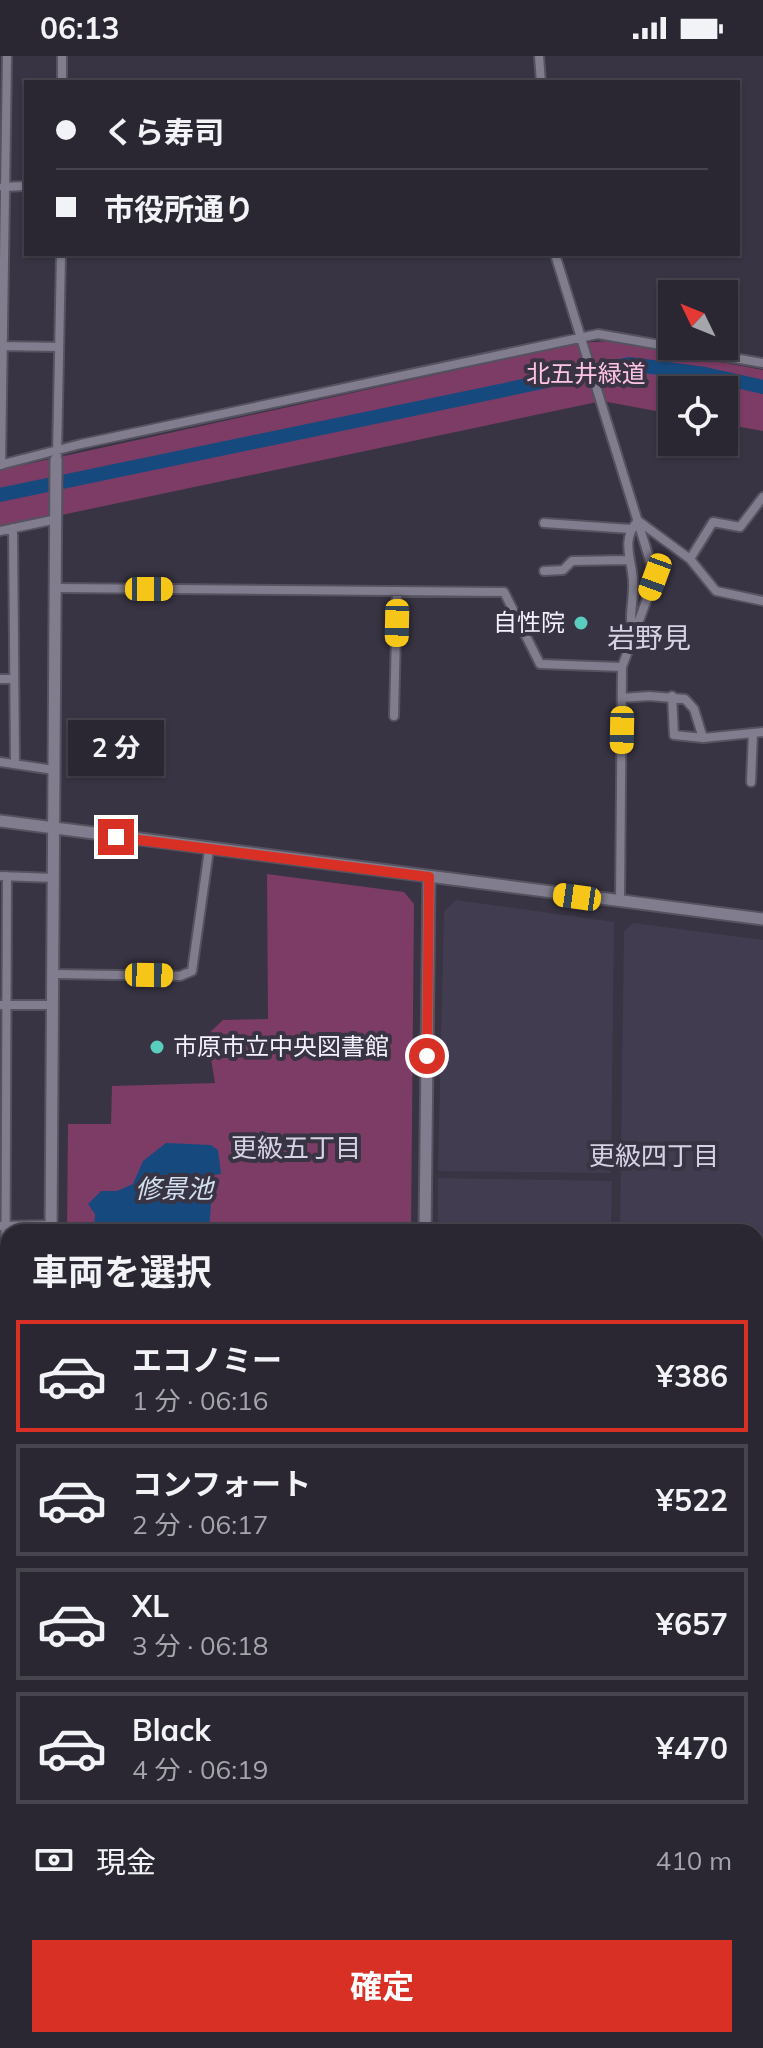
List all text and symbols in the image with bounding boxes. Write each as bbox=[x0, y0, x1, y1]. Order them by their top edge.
text: 06:13 bbox=[40, 9, 119, 47]
text: くら寿司 bbox=[104, 113, 224, 151]
text: 市役所通り bbox=[104, 190, 254, 228]
north arrow bbox=[658, 280, 738, 360]
map controls bbox=[658, 280, 738, 456]
park label: 北五井緑道 bbox=[526, 358, 646, 388]
button: locate bbox=[658, 376, 738, 456]
car bbox=[636, 550, 674, 604]
car bbox=[125, 577, 173, 601]
car bbox=[385, 599, 409, 647]
place label: 自性院 bbox=[493, 607, 565, 637]
marker: 自性院 bbox=[572, 614, 590, 632]
district label: 岩野見 bbox=[607, 620, 691, 655]
car bbox=[610, 706, 634, 754]
callout: 2 分 bbox=[68, 721, 164, 777]
text: 2 分 bbox=[92, 731, 140, 764]
route end bbox=[98, 819, 134, 855]
car bbox=[552, 882, 602, 912]
car bbox=[125, 963, 173, 987]
place label: 市原市立中央図書館 bbox=[173, 1031, 389, 1061]
marker: 市原市立中央図書館 bbox=[148, 1038, 166, 1056]
route start bbox=[409, 1038, 445, 1074]
district label: 更級五丁目 bbox=[231, 1131, 361, 1164]
district label: 更級四丁目 bbox=[589, 1139, 719, 1172]
water label: 修景池 bbox=[135, 1172, 216, 1205]
text: 車両を選択 bbox=[32, 1249, 212, 1294]
icon: car bbox=[36, 1340, 108, 1412]
text: エコノミー bbox=[132, 1341, 282, 1379]
text: ¥386 bbox=[656, 1357, 728, 1395]
text: 1 分 · 06:16 bbox=[132, 1384, 268, 1417]
icon: car bbox=[36, 1464, 108, 1536]
text: コンフォート bbox=[132, 1465, 311, 1503]
text: ¥522 bbox=[656, 1481, 728, 1519]
text: 2 分 · 06:17 bbox=[132, 1508, 268, 1541]
text: XL bbox=[132, 1587, 169, 1625]
icon: car bbox=[36, 1588, 108, 1660]
text: ¥657 bbox=[656, 1605, 728, 1643]
text: 3 分 · 06:18 bbox=[132, 1629, 268, 1662]
text: Black bbox=[132, 1711, 211, 1749]
icon: car bbox=[36, 1712, 108, 1784]
text: ¥470 bbox=[656, 1729, 728, 1767]
text: 4 分 · 06:19 bbox=[132, 1753, 268, 1786]
icon: cash bbox=[32, 1838, 76, 1882]
text: 現金 bbox=[96, 1843, 156, 1881]
text: 410 m bbox=[656, 1844, 732, 1877]
button: 確定 bbox=[32, 1940, 732, 2032]

